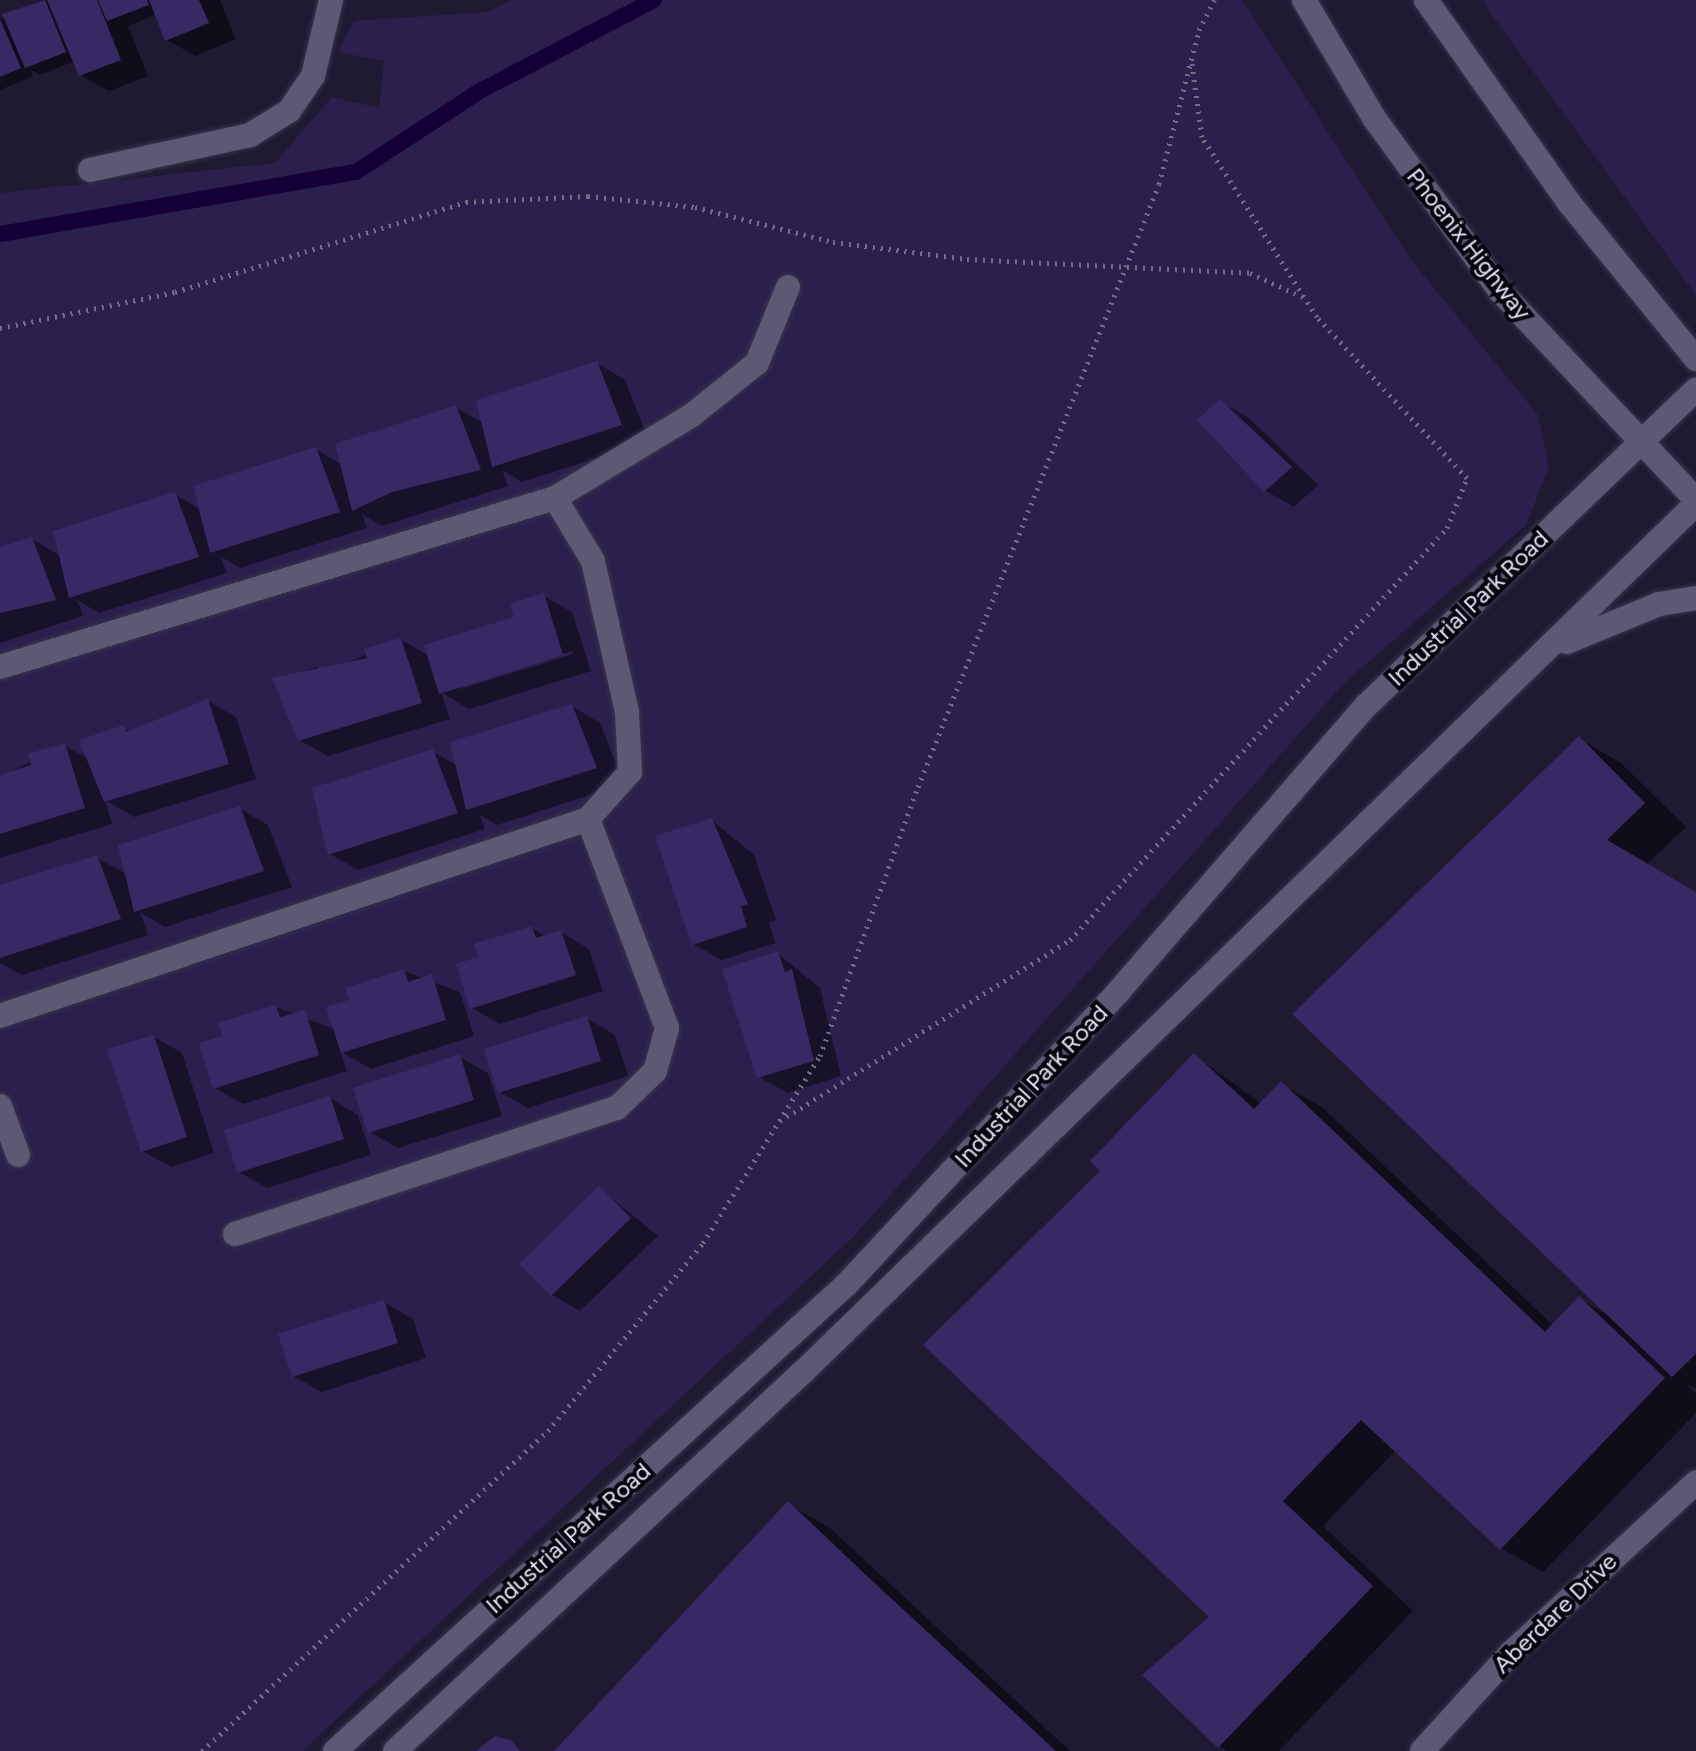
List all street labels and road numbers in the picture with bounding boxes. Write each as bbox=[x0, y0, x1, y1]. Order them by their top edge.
street label: Phoenix Highway bbox=[1401, 162, 1537, 326]
street label: Industrial Park Road bbox=[1382, 524, 1554, 692]
street label: Industrial Park Road bbox=[948, 999, 1114, 1173]
street label: Industrial Park Road bbox=[480, 1457, 656, 1619]
street label: Aberdare Drive bbox=[1487, 1547, 1623, 1679]

